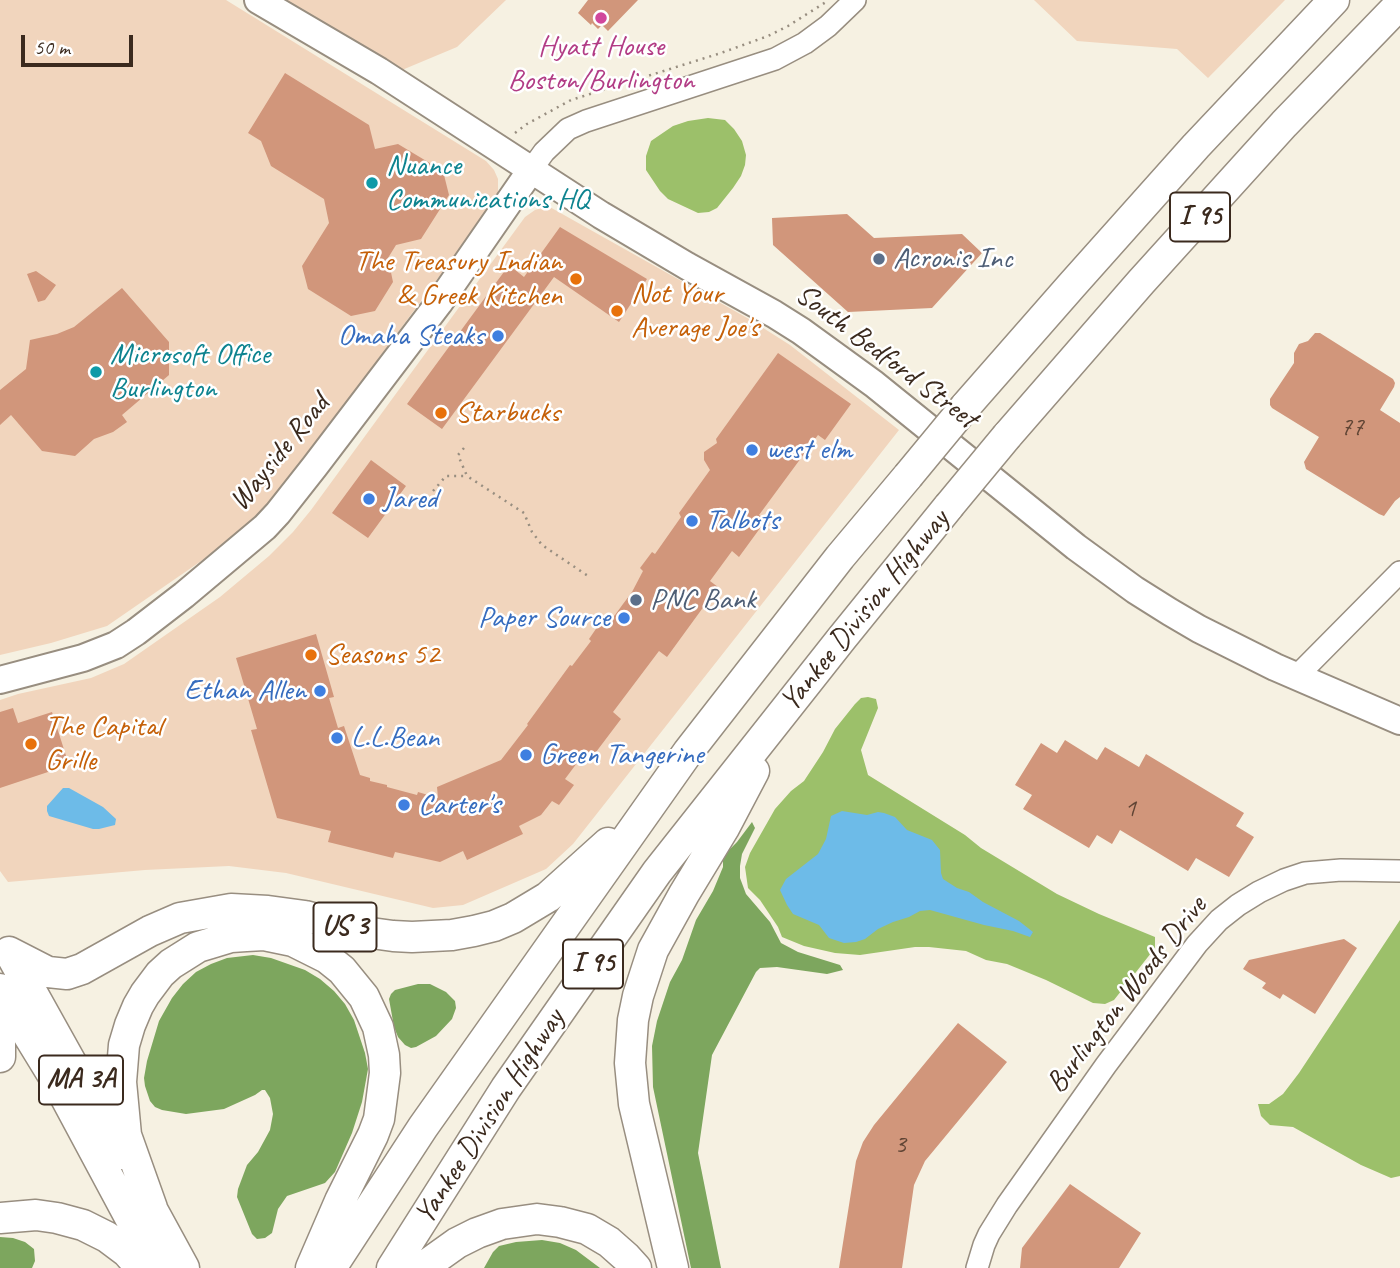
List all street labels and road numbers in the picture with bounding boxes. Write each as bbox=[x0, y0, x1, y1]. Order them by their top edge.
road number: I 95 bbox=[1170, 192, 1230, 242]
street label: South Bedford Street bbox=[788, 277, 984, 437]
street label: Wayside Road bbox=[222, 388, 338, 518]
street label: Yankee Division Highway bbox=[773, 503, 957, 719]
street label: Burlington Woods Drive bbox=[1039, 890, 1215, 1100]
road number: US 3 bbox=[314, 902, 376, 951]
road number: I 95 bbox=[563, 940, 623, 988]
street label: Yankee Division Highway bbox=[407, 1003, 573, 1231]
road number: MA 3A bbox=[39, 1056, 123, 1104]

